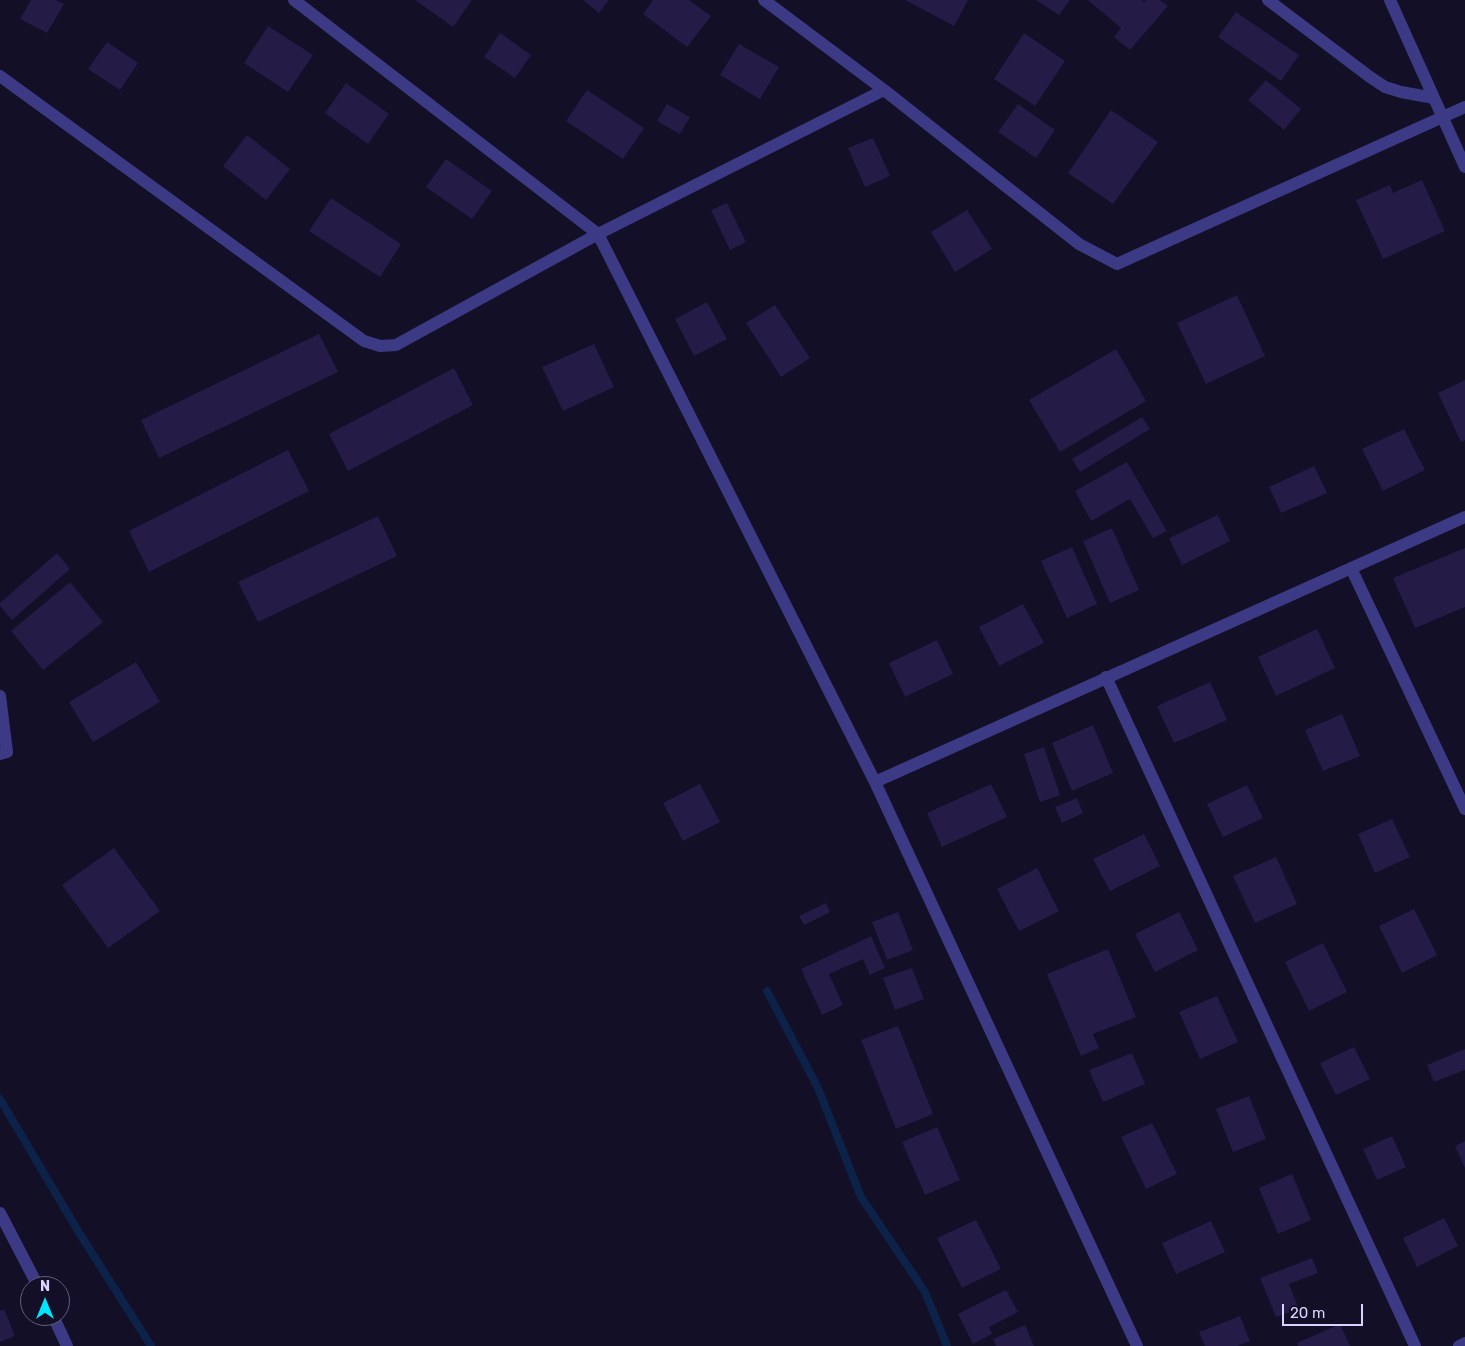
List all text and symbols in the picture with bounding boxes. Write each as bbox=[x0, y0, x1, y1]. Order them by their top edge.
north arrow bbox=[20, 1276, 70, 1326]
text: N bbox=[40, 1278, 50, 1295]
scale bar bbox=[1285, 1294, 1366, 1326]
text: 20 m bbox=[1290, 1304, 1325, 1322]

